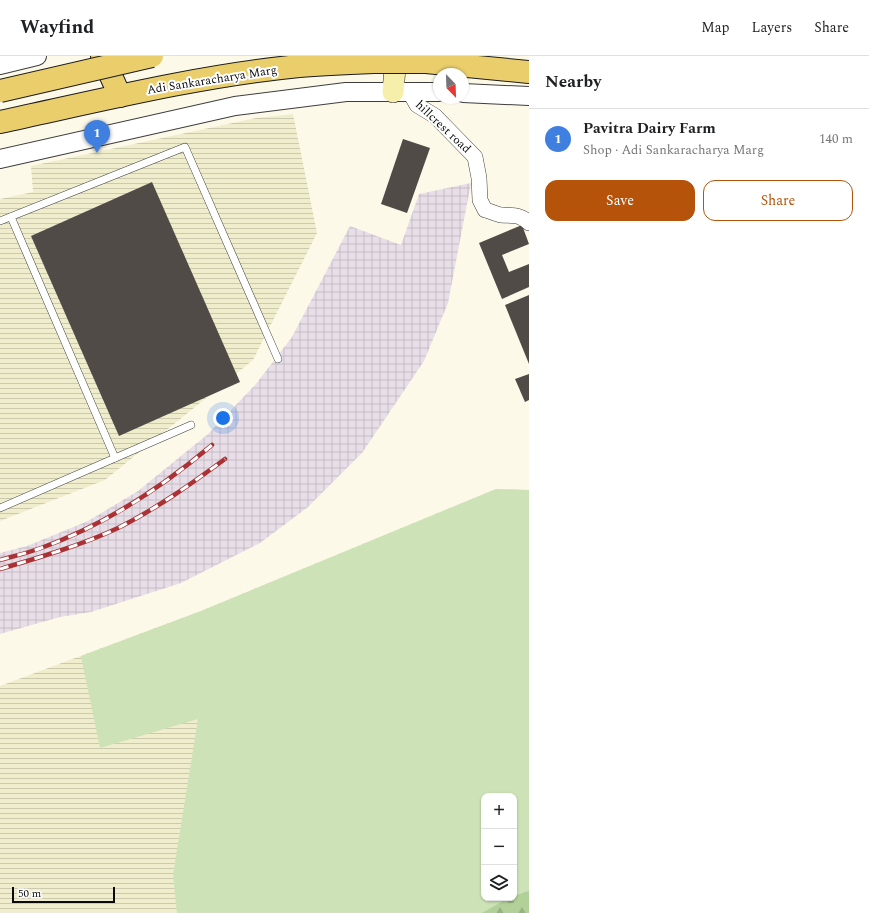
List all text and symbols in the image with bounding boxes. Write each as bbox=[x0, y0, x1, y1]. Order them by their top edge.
text: Wayfind bbox=[20, 13, 94, 42]
text: Map bbox=[701, 17, 730, 38]
text: Layers bbox=[752, 17, 792, 38]
text: Share bbox=[814, 17, 849, 38]
street label: Adi Sankaracharya Marg bbox=[146, 60, 278, 100]
north arrow bbox=[433, 68, 469, 104]
text: Nearby bbox=[545, 69, 601, 95]
street label: hillcrest road bbox=[411, 96, 475, 158]
text: Pavitra Dairy Farm bbox=[583, 117, 716, 140]
pin: 1 bbox=[84, 120, 110, 153]
text: 1 bbox=[554, 129, 562, 149]
text: 140 m bbox=[819, 129, 853, 149]
text: Shop · Adi Sankaracharya Marg bbox=[583, 140, 764, 160]
button: Save bbox=[545, 180, 695, 221]
button: Share bbox=[703, 180, 853, 221]
your location bbox=[213, 408, 233, 428]
map controls bbox=[481, 793, 517, 901]
button: + bbox=[481, 793, 517, 829]
button: − bbox=[481, 829, 517, 865]
button: layers bbox=[481, 865, 517, 901]
scale bar bbox=[12, 885, 115, 904]
text: 50 m bbox=[18, 885, 41, 902]

